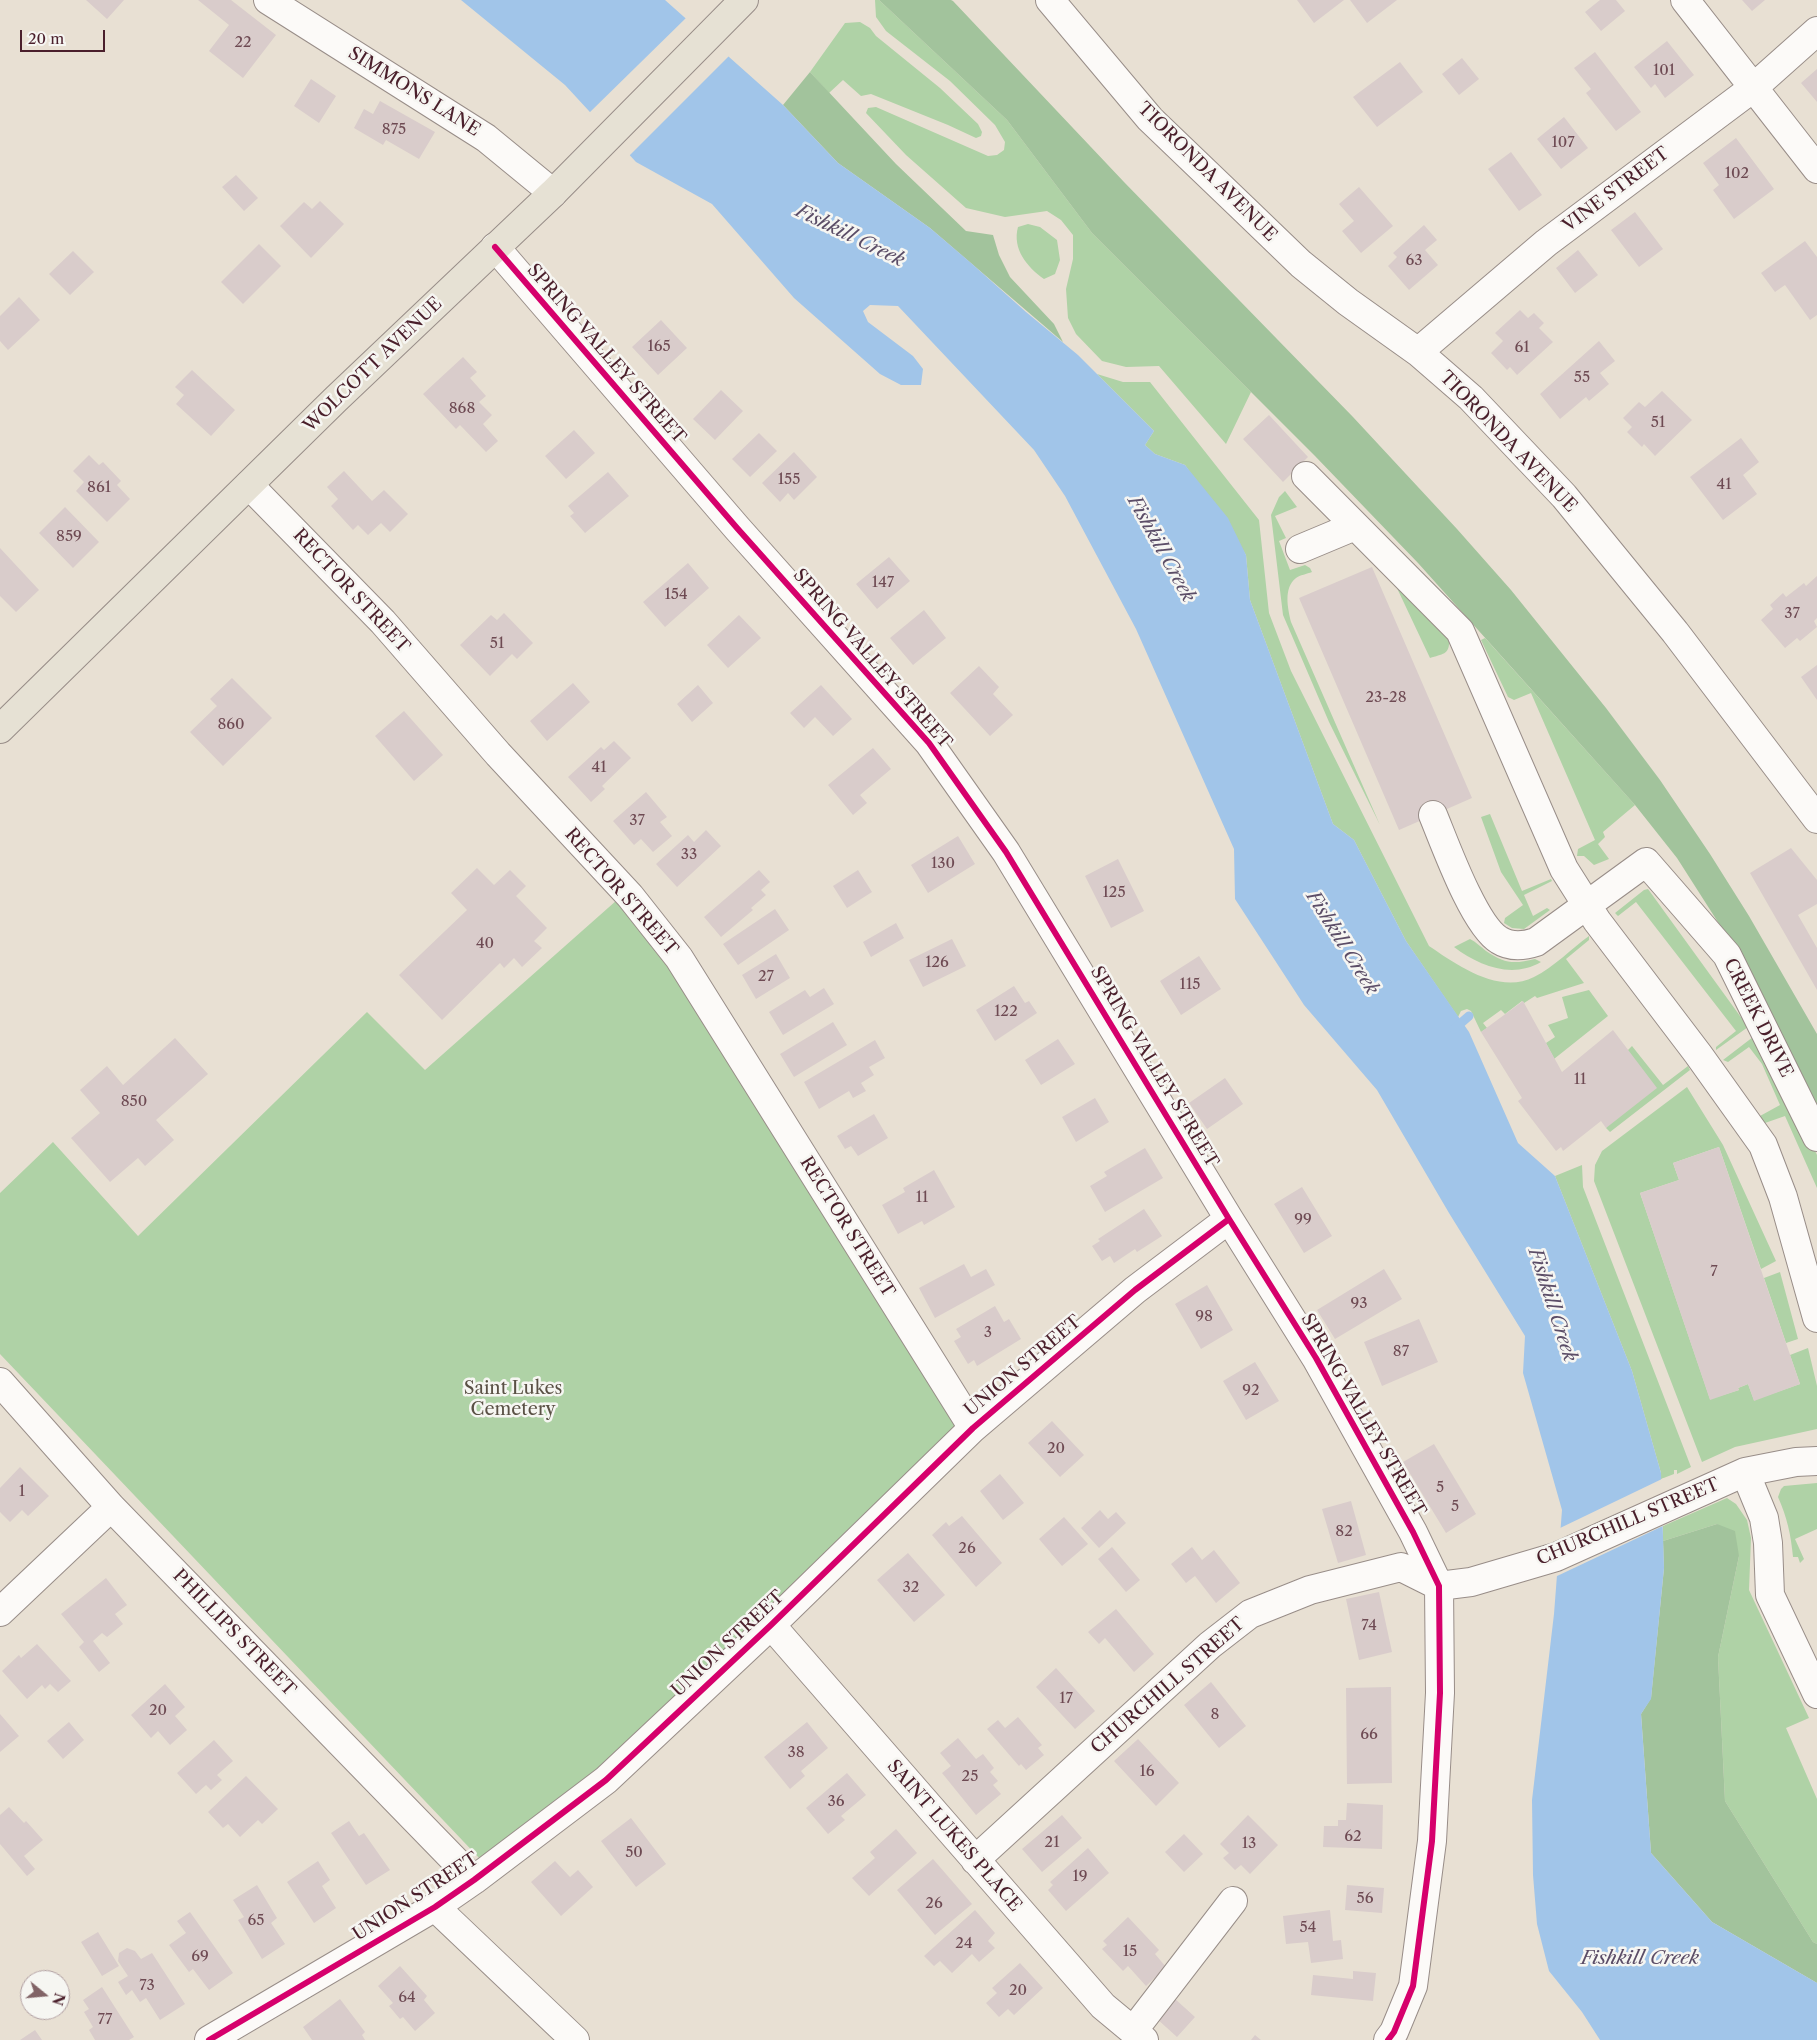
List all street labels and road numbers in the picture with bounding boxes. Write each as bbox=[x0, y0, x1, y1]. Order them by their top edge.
street label: SIMMONS LANE bbox=[344, 43, 484, 141]
street label: TIORONDA AVENUE bbox=[1133, 98, 1281, 246]
street label: VINE STREET bbox=[1559, 143, 1673, 237]
street label: SPRING VALLEY STREET bbox=[522, 260, 690, 448]
street label: WOLCOTT AVENUE bbox=[299, 293, 447, 437]
street label: TIORONDA AVENUE bbox=[1435, 367, 1581, 517]
street label: RECTOR STREET bbox=[288, 525, 414, 657]
street label: SPRING VALLEY STREET bbox=[788, 565, 956, 753]
street label: RECTOR STREET bbox=[560, 824, 682, 960]
street label: CREEK DRIVE bbox=[1719, 955, 1797, 1081]
street label: SPRING VALLEY STREET bbox=[1085, 963, 1223, 1171]
street label: RECTOR STREET bbox=[795, 1153, 899, 1301]
street label: SPRING VALLEY STREET bbox=[1296, 1310, 1430, 1520]
street label: UNION STREET bbox=[960, 1311, 1086, 1421]
street label: CHURCHILL STREET bbox=[1533, 1474, 1723, 1570]
street label: PHILLIPS STREET bbox=[168, 1565, 300, 1701]
street label: UNION STREET bbox=[667, 1586, 789, 1702]
street label: CHURCHILL STREET bbox=[1087, 1613, 1249, 1759]
street label: SAINT LUKES PLACE bbox=[882, 1756, 1026, 1916]
street label: UNION STREET bbox=[349, 1848, 483, 1946]

